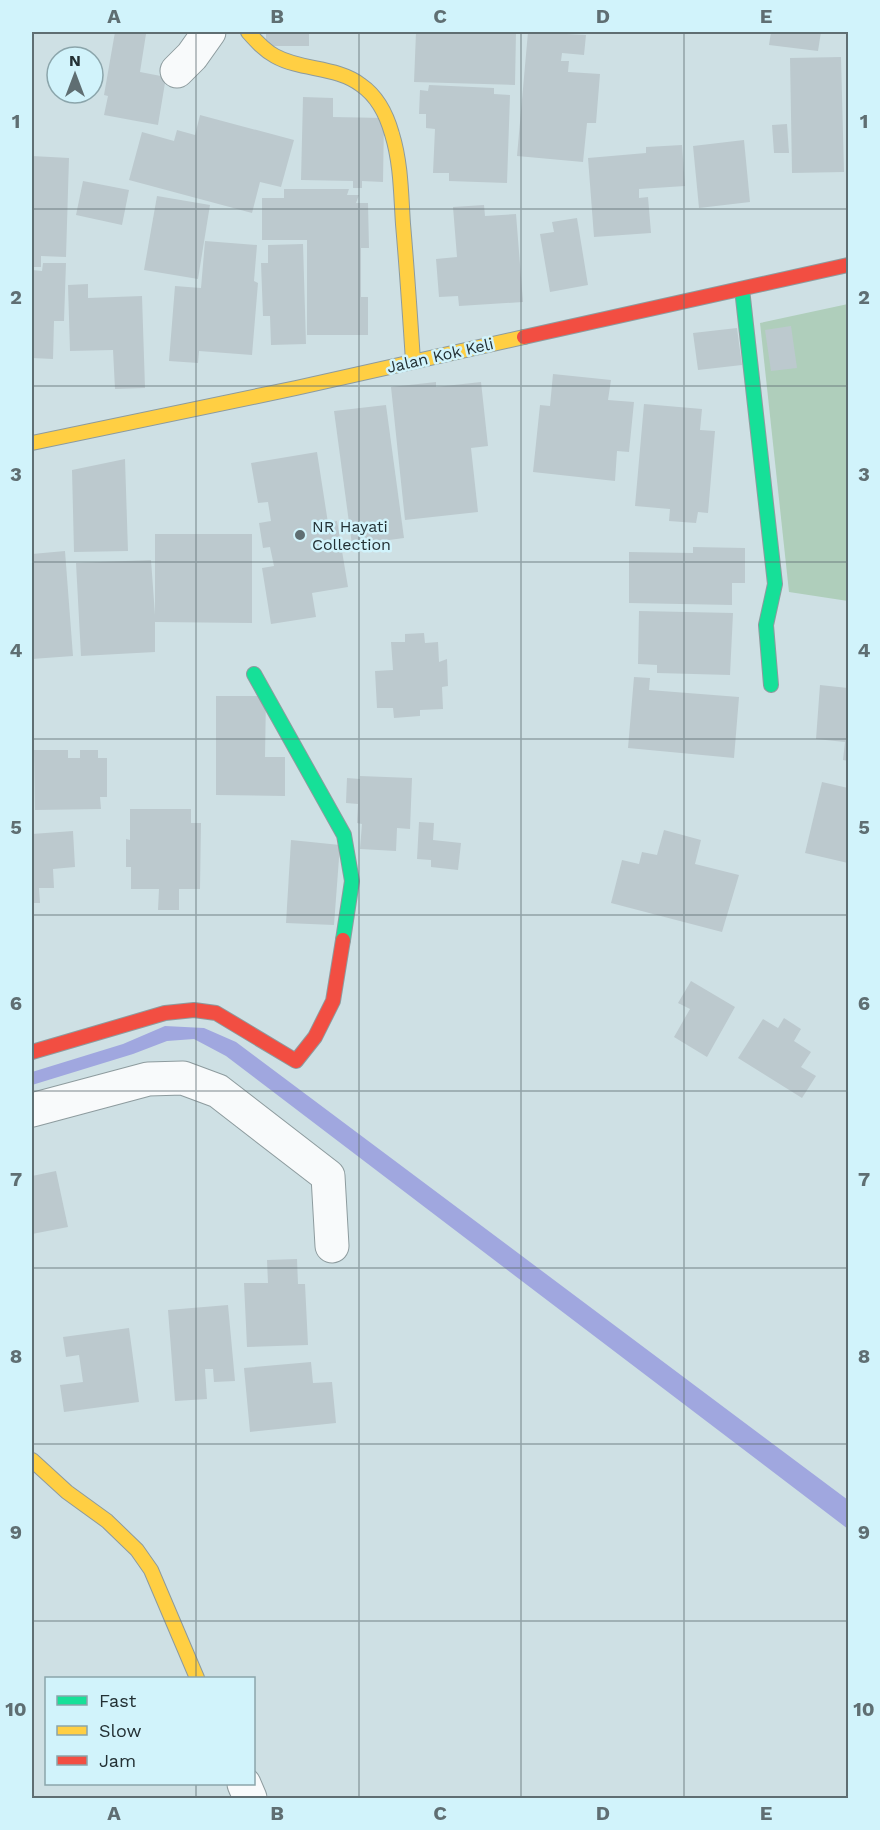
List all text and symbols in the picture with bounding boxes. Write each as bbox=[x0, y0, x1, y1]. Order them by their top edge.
text: A bbox=[107, 4, 121, 28]
text: B bbox=[270, 4, 284, 28]
text: C bbox=[433, 4, 447, 28]
text: D bbox=[596, 4, 610, 28]
text: E bbox=[760, 4, 772, 28]
north arrow bbox=[45, 45, 105, 105]
text: N bbox=[69, 51, 81, 70]
text: 1 bbox=[12, 109, 20, 133]
text: 1 bbox=[860, 109, 868, 133]
text: 2 bbox=[10, 285, 22, 309]
text: 2 bbox=[858, 285, 870, 309]
street label: Jalan Kok Keli bbox=[385, 334, 495, 377]
text: 3 bbox=[10, 462, 22, 486]
text: 3 bbox=[858, 462, 870, 486]
place label: NR Hayati Collection bbox=[312, 517, 391, 554]
marker: NR Hayati Collection bbox=[293, 528, 307, 542]
text: 4 bbox=[10, 638, 23, 662]
text: 4 bbox=[858, 638, 871, 662]
text: 5 bbox=[10, 815, 22, 839]
text: 5 bbox=[858, 815, 870, 839]
text: 6 bbox=[10, 991, 22, 1015]
text: 6 bbox=[858, 991, 870, 1015]
text: 7 bbox=[10, 1167, 22, 1191]
text: 7 bbox=[858, 1167, 870, 1191]
text: 8 bbox=[10, 1344, 22, 1368]
text: 8 bbox=[858, 1344, 870, 1368]
text: 9 bbox=[10, 1520, 22, 1544]
text: 9 bbox=[858, 1520, 870, 1544]
legend bbox=[45, 1677, 255, 1785]
text: Fast bbox=[99, 1690, 137, 1711]
text: 10 bbox=[5, 1697, 27, 1721]
text: 10 bbox=[853, 1697, 875, 1721]
text: Slow bbox=[99, 1720, 142, 1741]
text: Jam bbox=[99, 1750, 136, 1771]
text: A bbox=[107, 1801, 121, 1825]
text: B bbox=[270, 1801, 284, 1825]
text: C bbox=[433, 1801, 447, 1825]
text: D bbox=[596, 1801, 610, 1825]
text: E bbox=[760, 1801, 772, 1825]

